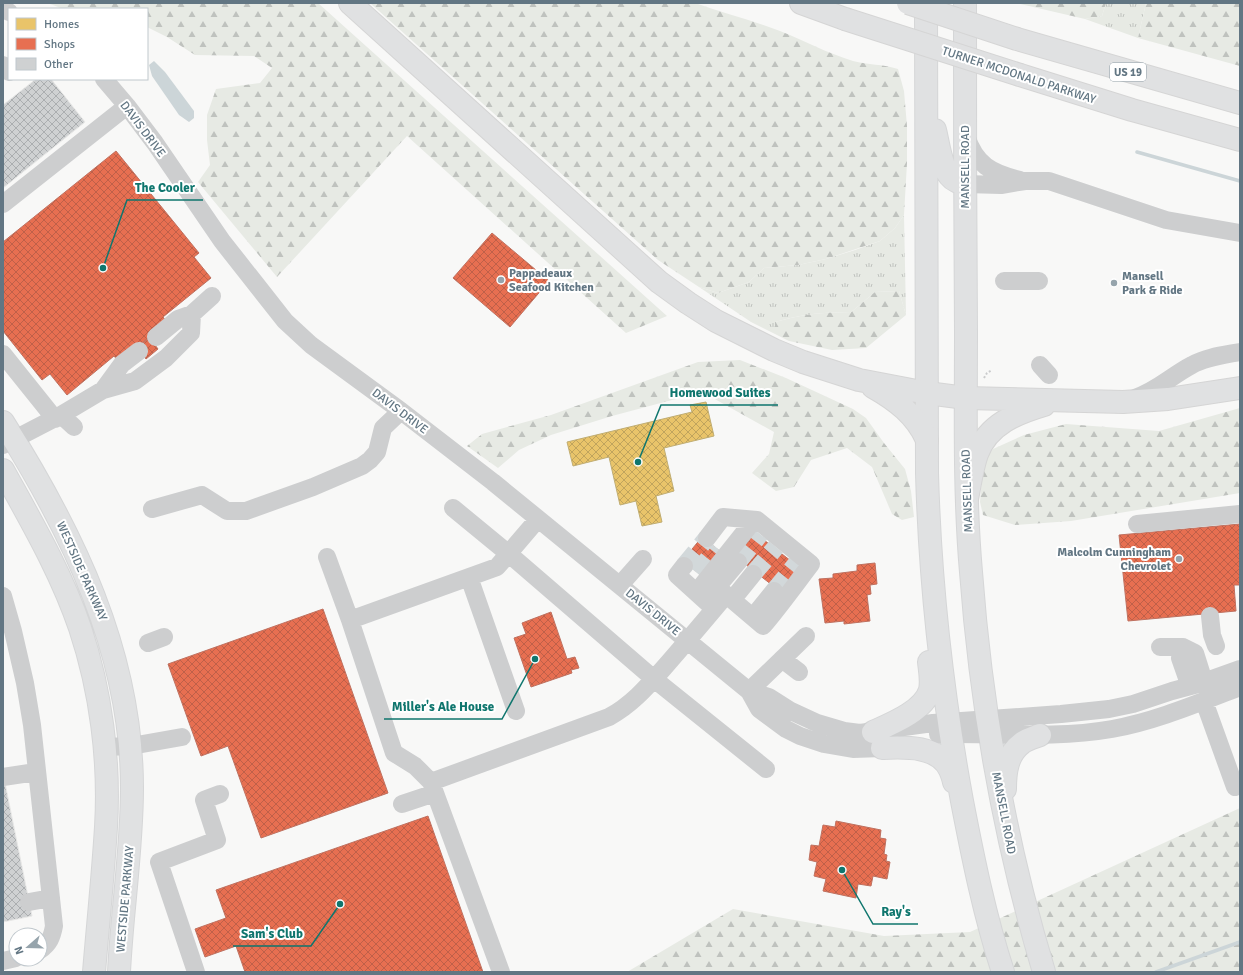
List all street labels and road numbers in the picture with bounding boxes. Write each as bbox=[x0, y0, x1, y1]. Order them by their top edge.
street label: TURNER MCDONALD PARKWAY bbox=[940, 43, 1098, 107]
road number: US 19 bbox=[1110, 63, 1146, 81]
street label: DAVIS DRIVE bbox=[117, 98, 169, 160]
street label: MANSELL ROAD bbox=[958, 125, 973, 209]
street label: DAVIS DRIVE bbox=[369, 385, 431, 437]
street label: MANSELL ROAD bbox=[959, 449, 976, 533]
street label: WESTSIDE PARKWAY bbox=[53, 519, 110, 623]
street label: DAVIS DRIVE bbox=[622, 586, 683, 639]
street label: MANSELL ROAD bbox=[988, 771, 1019, 856]
street label: WESTSIDE PARKWAY bbox=[113, 845, 138, 953]

